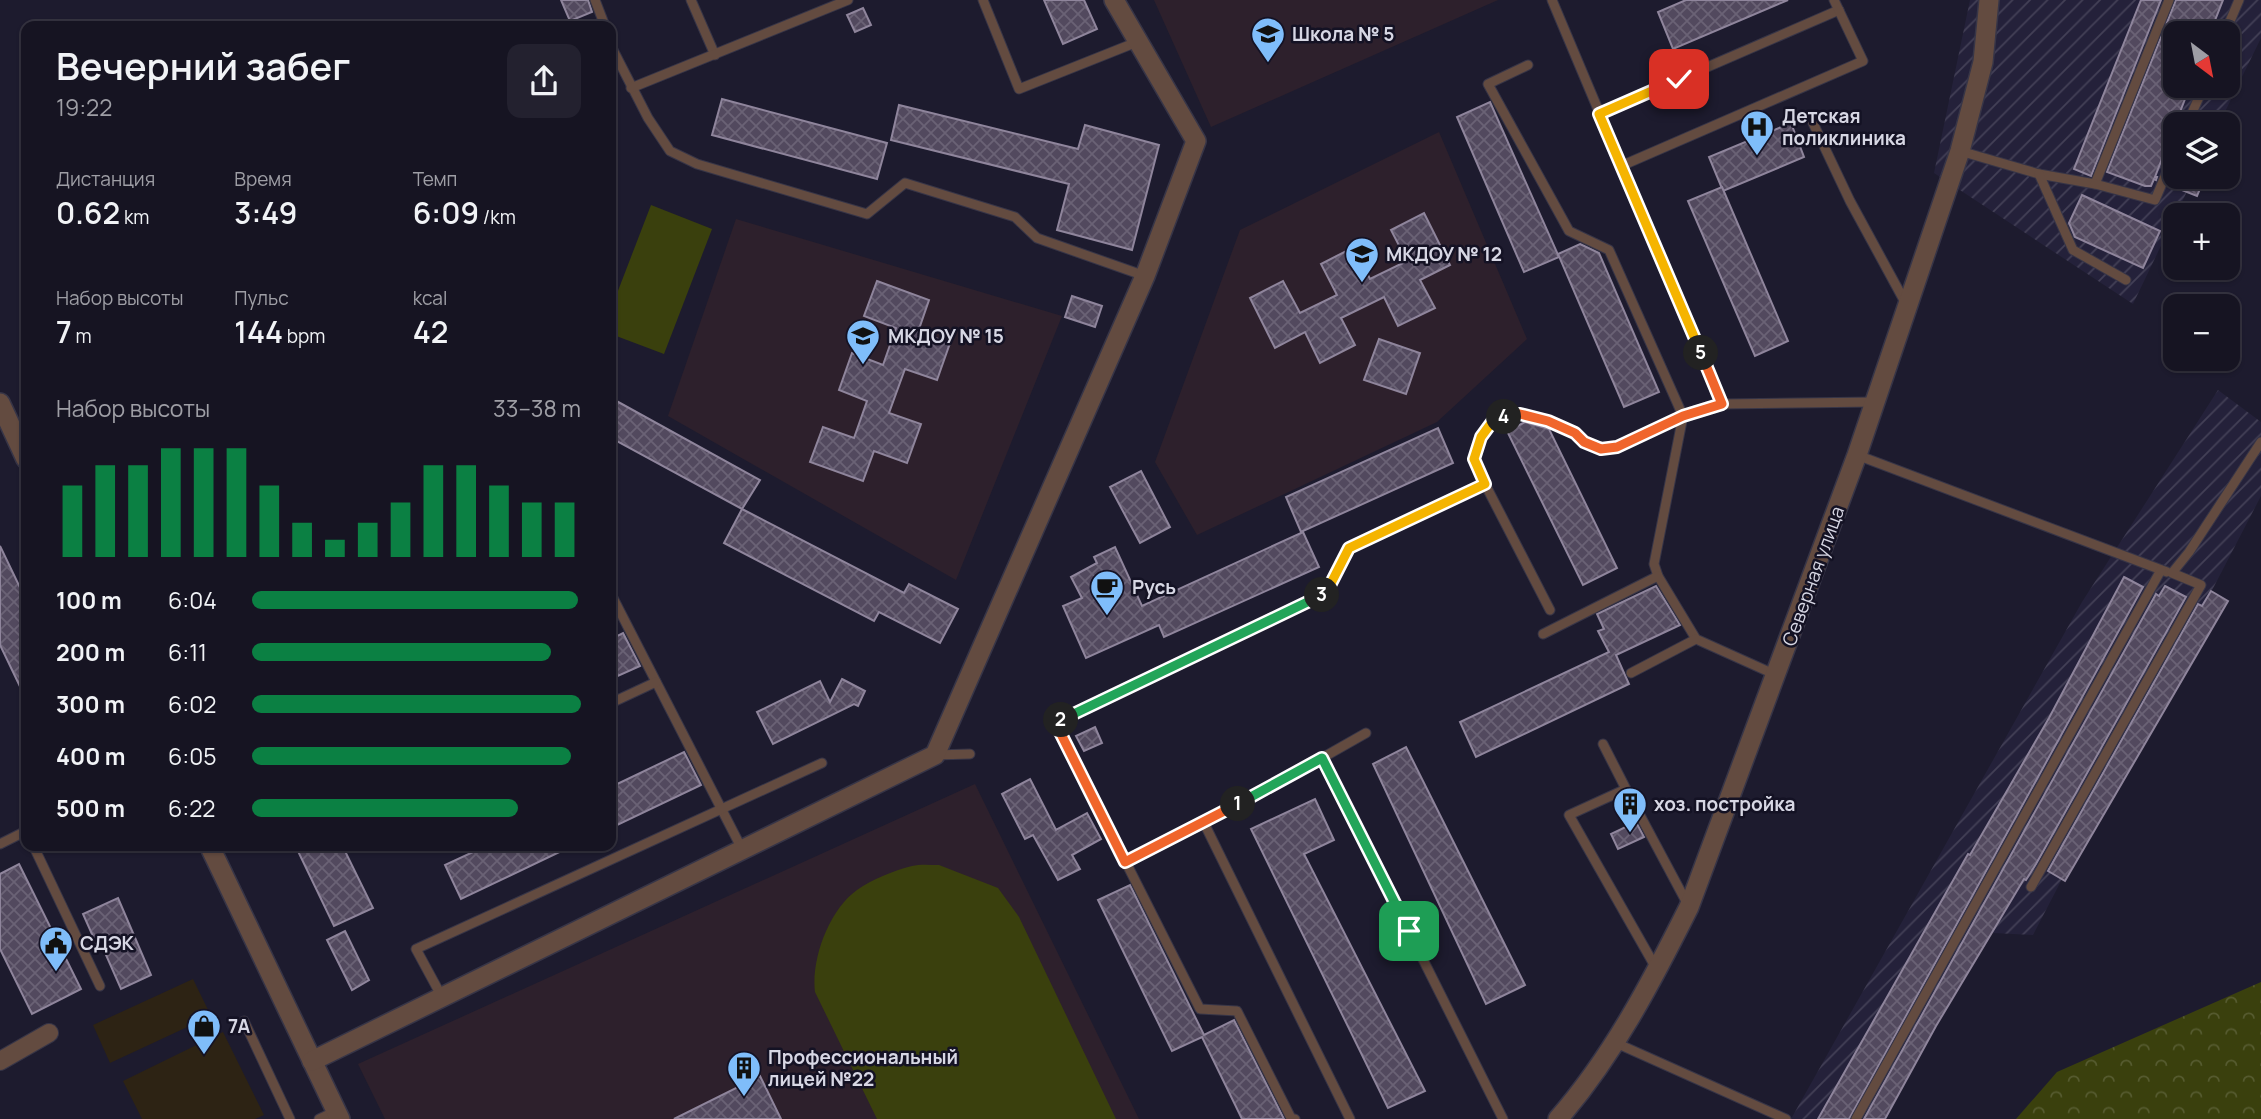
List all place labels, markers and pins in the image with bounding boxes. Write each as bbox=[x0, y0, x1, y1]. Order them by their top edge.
school or university icon: Школа № 5 bbox=[1249, 15, 1287, 64]
place label: Школа № 5 bbox=[1292, 21, 1394, 47]
pin bbox=[1649, 49, 1709, 109]
place label: Детская поликлиника bbox=[1782, 103, 1906, 151]
hospital icon: Детская поликлиника bbox=[1738, 108, 1776, 157]
school or university icon: МКДОУ № 12 bbox=[1343, 235, 1381, 284]
place label: МКДОУ № 12 bbox=[1386, 241, 1502, 267]
school or university icon: МКДОУ № 15 bbox=[844, 317, 882, 366]
place label: МКДОУ № 15 bbox=[888, 323, 1004, 349]
pin: 5 bbox=[1684, 336, 1718, 370]
pin: 4 bbox=[1486, 400, 1522, 434]
cafe icon: Русь bbox=[1088, 568, 1126, 617]
place label: Русь bbox=[1132, 574, 1176, 600]
pin: 3 bbox=[1304, 578, 1340, 612]
pin: 2 bbox=[1044, 702, 1078, 738]
building icon: хоз. постройка bbox=[1611, 785, 1649, 834]
pin: 1 bbox=[1220, 786, 1256, 822]
place label: хоз. постройка bbox=[1654, 791, 1795, 817]
pin bbox=[1379, 901, 1439, 961]
public building icon: СДЭК bbox=[37, 924, 75, 973]
place label: СДЭК bbox=[80, 930, 135, 956]
shop icon: 7А bbox=[185, 1007, 223, 1056]
place label: 7А bbox=[228, 1013, 250, 1039]
place label: Профессиональный лицей №22 bbox=[768, 1044, 958, 1092]
building icon: Профессиональный лицей №22 bbox=[725, 1049, 763, 1098]

